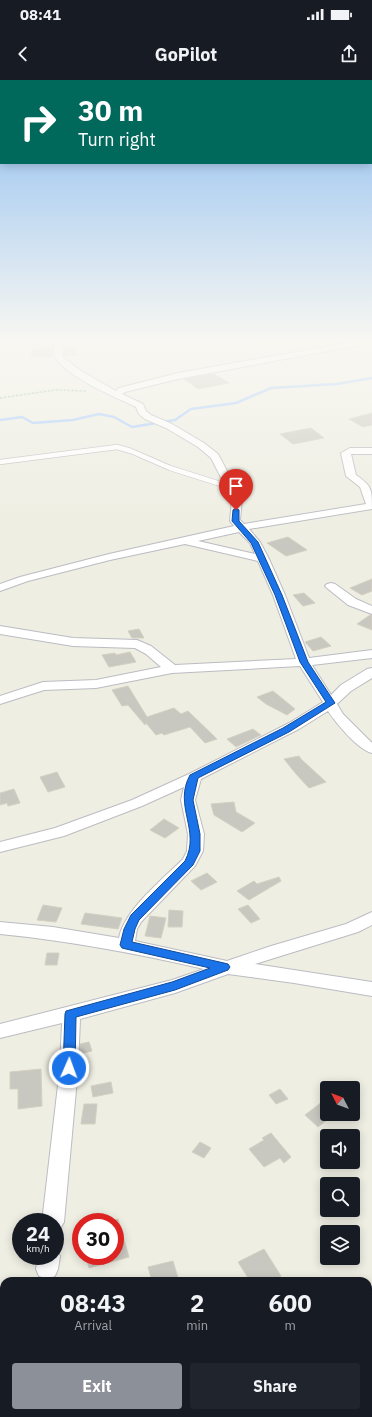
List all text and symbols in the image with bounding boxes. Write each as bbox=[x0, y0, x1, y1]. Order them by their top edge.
text: 08:41 bbox=[20, 5, 61, 24]
icon: back bbox=[12, 43, 34, 65]
text: GoPilot bbox=[155, 43, 217, 66]
icon: share bbox=[338, 43, 360, 65]
text: 30 m bbox=[78, 92, 143, 129]
icon: right bbox=[12, 96, 64, 148]
text: Turn right bbox=[78, 128, 156, 151]
pin bbox=[219, 469, 253, 510]
icon: arrive bbox=[225, 475, 247, 497]
position arrow bbox=[48, 1047, 90, 1089]
north arrow bbox=[320, 1081, 360, 1121]
map controls bbox=[320, 1081, 360, 1265]
button: sound bbox=[320, 1129, 360, 1169]
button: search bbox=[320, 1177, 360, 1217]
speed limit sign: 30 bbox=[72, 1213, 124, 1265]
text: 24 bbox=[26, 1220, 50, 1247]
button: layers bbox=[320, 1225, 360, 1265]
text: km/h bbox=[26, 1242, 50, 1255]
text: 08:43 bbox=[60, 1287, 126, 1319]
text: 2 bbox=[190, 1287, 204, 1319]
text: 600 bbox=[268, 1287, 312, 1319]
text: Arrival bbox=[74, 1317, 112, 1334]
text: min bbox=[186, 1317, 208, 1334]
text: m bbox=[284, 1317, 296, 1334]
button: Exit bbox=[12, 1363, 182, 1409]
button: Share bbox=[190, 1363, 360, 1409]

